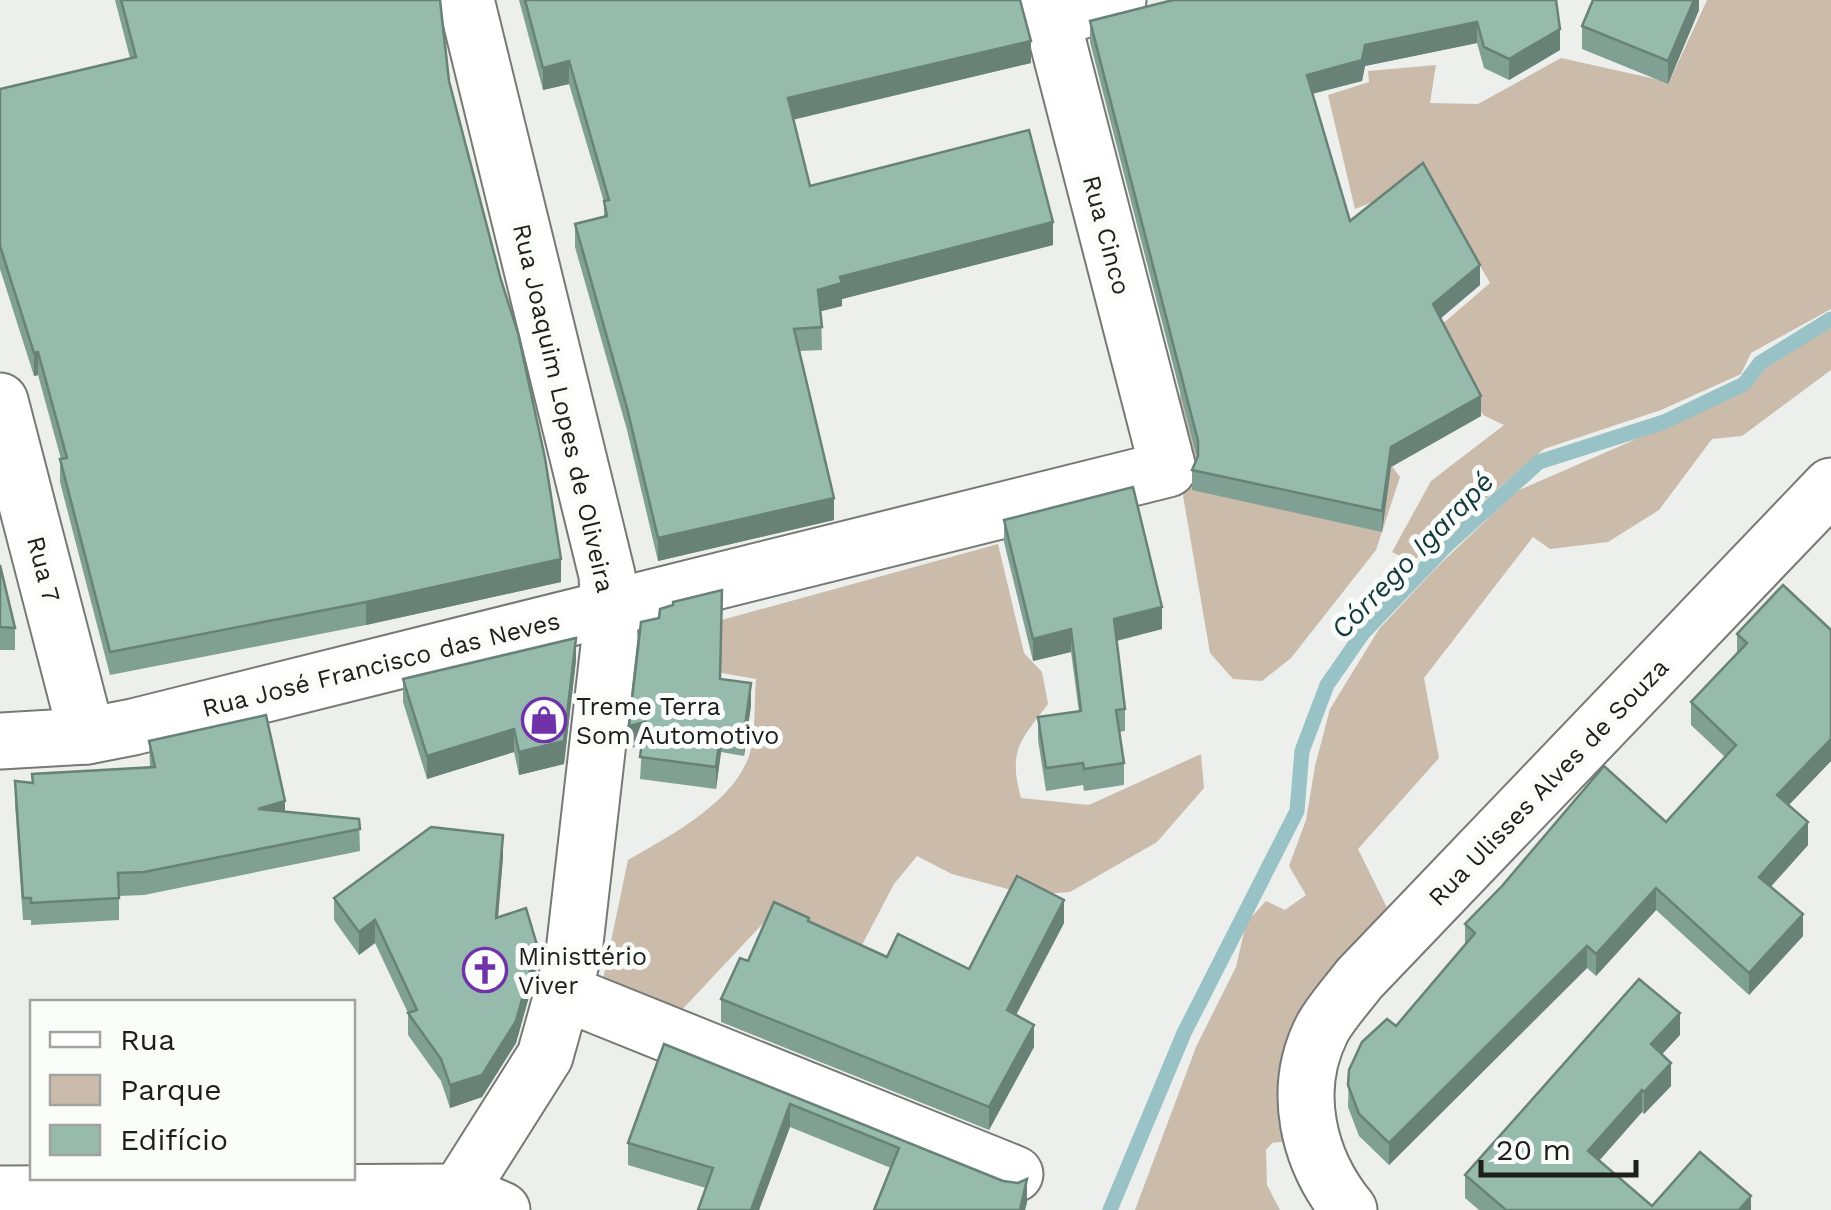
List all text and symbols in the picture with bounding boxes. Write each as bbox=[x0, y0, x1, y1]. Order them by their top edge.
street label: Rua Cinco bbox=[1077, 172, 1136, 298]
street label: Rua Joaquim Lopes de Oliveira bbox=[507, 221, 620, 595]
water label: Córrego Igarapé bbox=[1324, 465, 1500, 646]
street label: Rua 7 bbox=[21, 533, 66, 605]
street label: Rua José Francisco das Neves bbox=[199, 606, 563, 723]
street label: Rua Ulisses Alves de Souza bbox=[1422, 653, 1674, 912]
place label: Treme Terra Som Automotivo bbox=[576, 692, 779, 750]
shop icon: Treme Terra Som Automotivo bbox=[521, 697, 567, 743]
place label: Ministtério Viver bbox=[518, 942, 647, 1000]
church icon: Ministtério Viver bbox=[462, 947, 508, 993]
legend bbox=[30, 1000, 355, 1180]
text: Rua bbox=[120, 1022, 175, 1057]
text: Parque bbox=[120, 1072, 222, 1107]
scale bar bbox=[1481, 1115, 1636, 1177]
text: Edifício bbox=[120, 1122, 228, 1157]
text: 20 m bbox=[1496, 1132, 1571, 1167]

